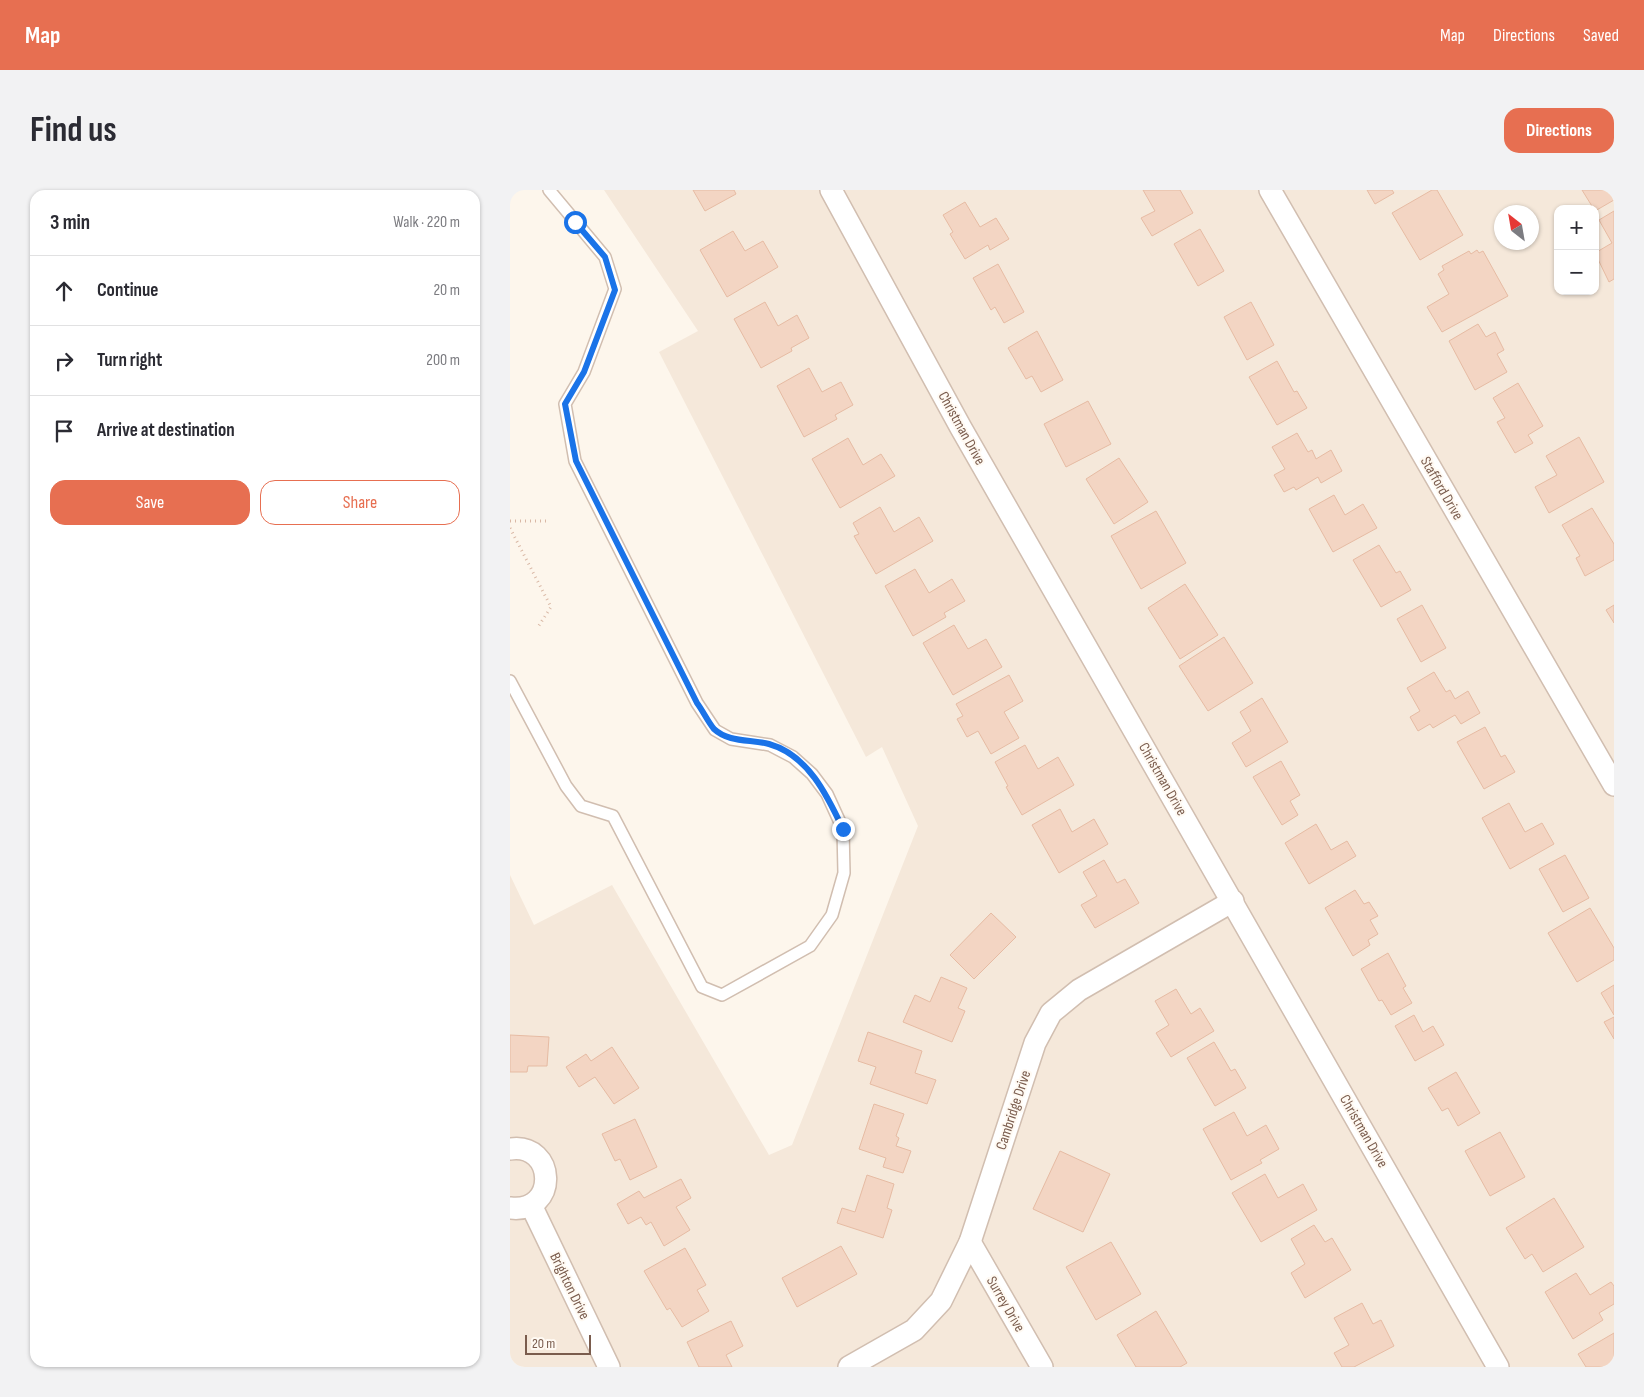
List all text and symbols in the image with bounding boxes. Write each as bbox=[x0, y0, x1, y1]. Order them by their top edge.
text: Map bbox=[25, 21, 60, 50]
text: Map bbox=[1440, 25, 1465, 46]
text: Directions bbox=[1493, 25, 1555, 46]
text: Saved bbox=[1583, 25, 1619, 46]
button: Directions bbox=[1504, 108, 1614, 153]
text: Find us bbox=[30, 109, 117, 152]
north arrow bbox=[1494, 205, 1539, 250]
map controls bbox=[1554, 205, 1599, 295]
button: + bbox=[1554, 205, 1599, 250]
text: 3 min bbox=[50, 210, 90, 235]
route start bbox=[564, 211, 587, 234]
text: Walk · 220 m bbox=[393, 213, 460, 232]
button: − bbox=[1554, 250, 1599, 295]
icon: ahead bbox=[50, 277, 78, 305]
text: Continue bbox=[97, 279, 158, 302]
text: 20 m bbox=[433, 281, 460, 300]
icon: right bbox=[50, 347, 78, 375]
text: Turn right bbox=[97, 349, 162, 372]
text: 200 m bbox=[426, 351, 460, 370]
street label: Christman Drive bbox=[934, 388, 990, 468]
icon: arrive bbox=[50, 417, 78, 445]
text: Arrive at destination bbox=[97, 419, 235, 442]
street label: Stafford Drive bbox=[1416, 453, 1467, 523]
button: Save bbox=[50, 480, 250, 525]
button: Share bbox=[260, 480, 460, 525]
street label: Christman Drive bbox=[1134, 739, 1191, 819]
route end bbox=[832, 818, 855, 841]
street label: Cambridge Drive bbox=[992, 1068, 1035, 1152]
street label: Christman Drive bbox=[1335, 1091, 1392, 1171]
street label: Brighton Drive bbox=[545, 1250, 594, 1323]
street label: Surrey Drive bbox=[982, 1273, 1029, 1336]
scale bar bbox=[525, 1332, 591, 1355]
text: 20 m bbox=[532, 1335, 555, 1352]

